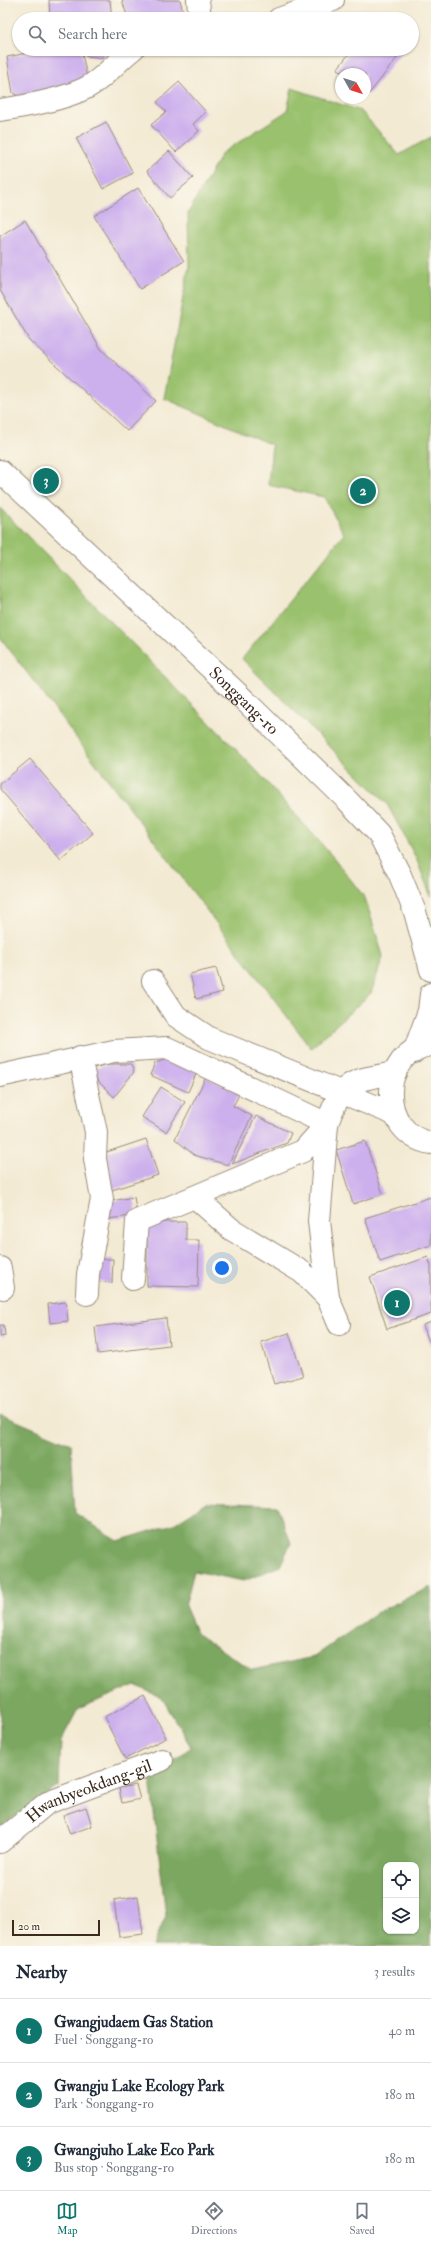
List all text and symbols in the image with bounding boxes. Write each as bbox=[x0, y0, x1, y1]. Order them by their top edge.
search box bbox=[12, 12, 419, 56]
icon: search bbox=[26, 23, 48, 45]
text: Search here bbox=[58, 25, 127, 44]
north arrow bbox=[335, 68, 371, 104]
pin: 3 bbox=[33, 466, 59, 496]
pin: 2 bbox=[350, 476, 376, 506]
street label: Songgang-ro bbox=[205, 662, 283, 739]
your location bbox=[212, 1258, 232, 1278]
pin: 1 bbox=[384, 1288, 410, 1318]
street label: Hwanbyeokdang-gil bbox=[22, 1755, 155, 1827]
map controls bbox=[383, 1862, 419, 1934]
button: locate bbox=[383, 1862, 419, 1898]
button: layers bbox=[383, 1898, 419, 1934]
scale bar bbox=[12, 1918, 100, 1937]
text: 20 m bbox=[18, 1920, 40, 1933]
text: Nearby bbox=[16, 1962, 67, 1983]
text: 3 results bbox=[374, 1964, 415, 1980]
text: Gwangjudaem Gas Station bbox=[54, 2013, 213, 2032]
text: 1 bbox=[27, 2023, 31, 2039]
text: 40 m bbox=[389, 2023, 415, 2039]
text: Fuel · Songgang-ro bbox=[54, 2032, 153, 2048]
text: Gwangju Lake Ecology Park bbox=[54, 2077, 225, 2096]
text: 2 bbox=[26, 2087, 32, 2103]
text: 180 m bbox=[385, 2087, 415, 2103]
text: Park · Songgang-ro bbox=[54, 2096, 154, 2112]
text: Gwangjuho Lake Eco Park bbox=[54, 2141, 215, 2160]
text: 3 bbox=[27, 2151, 32, 2167]
text: 180 m bbox=[385, 2151, 415, 2167]
text: Bus stop · Songgang-ro bbox=[54, 2160, 174, 2176]
tab: Map bbox=[56, 2200, 78, 2237]
tab: Directions bbox=[191, 2200, 237, 2237]
tab: Saved bbox=[350, 2200, 375, 2237]

